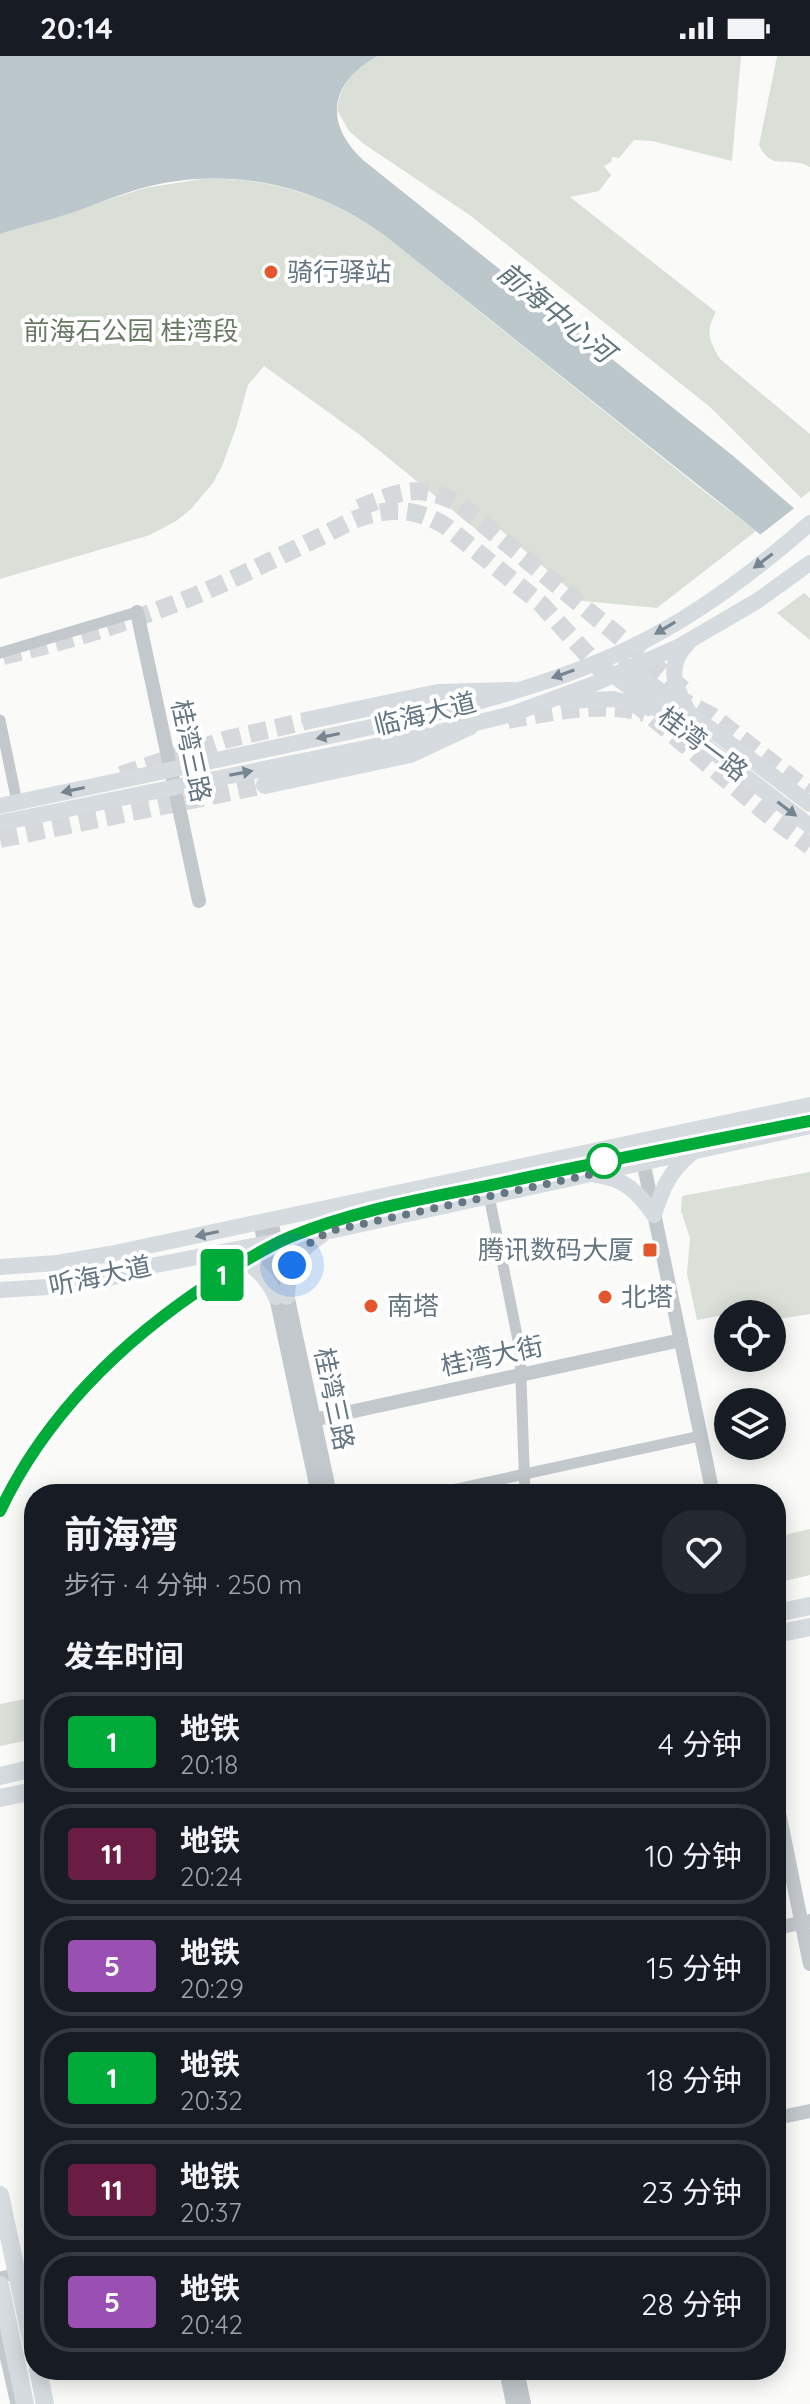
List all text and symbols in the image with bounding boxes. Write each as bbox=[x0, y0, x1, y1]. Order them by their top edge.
text: 20:14 bbox=[40, 9, 113, 47]
water label: 前海中心河 bbox=[491, 254, 626, 372]
place label: 骑行驿站 bbox=[287, 255, 391, 288]
marker: 骑行驿站 bbox=[262, 263, 280, 281]
park label: 前海石公园 桂湾段 bbox=[23, 314, 239, 347]
one-way arrow bbox=[753, 553, 773, 569]
one-way arrow bbox=[654, 621, 676, 635]
one-way arrow bbox=[551, 668, 575, 681]
street label: 临海大道 bbox=[370, 685, 479, 742]
street label: 桂湾三路 bbox=[165, 697, 218, 805]
street label: 桂湾一路 bbox=[652, 699, 755, 788]
one-way arrow bbox=[315, 730, 340, 743]
one-way arrow bbox=[229, 766, 254, 779]
one-way arrow bbox=[61, 784, 86, 797]
one-way arrow bbox=[777, 800, 797, 816]
unlabelled marker bbox=[587, 1144, 621, 1178]
one-way arrow bbox=[194, 1228, 219, 1240]
place label: 腾讯数码大厦 bbox=[478, 1233, 634, 1266]
marker: 腾讯数码大厦 bbox=[641, 1241, 659, 1259]
your location bbox=[272, 1245, 312, 1285]
street label: 听海大道 bbox=[46, 1249, 154, 1302]
line badge: 1 bbox=[196, 1249, 248, 1301]
text: 1 bbox=[217, 1257, 227, 1292]
place label: 北塔 bbox=[621, 1280, 673, 1313]
marker: 北塔 bbox=[596, 1288, 614, 1306]
place label: 南塔 bbox=[387, 1289, 439, 1322]
marker: 南塔 bbox=[362, 1297, 380, 1315]
map controls bbox=[714, 1300, 786, 1460]
button: locate bbox=[714, 1300, 786, 1372]
street label: 桂湾大街 bbox=[438, 1329, 546, 1382]
street label: 桂湾三路 bbox=[308, 1345, 361, 1453]
button: layers bbox=[714, 1388, 786, 1460]
text: 前海湾 bbox=[64, 1510, 178, 1558]
button: heart bbox=[662, 1510, 746, 1594]
text: 步行 · 4 分钟 · 250 m bbox=[64, 1568, 302, 1601]
text: 发车时间 bbox=[64, 1637, 184, 1675]
text: 地铁 bbox=[180, 1709, 240, 1747]
text: 1 bbox=[107, 1724, 117, 1759]
text: 4 分钟 bbox=[658, 1725, 742, 1763]
text: 20:18 bbox=[180, 1748, 238, 1781]
text: 地铁 bbox=[180, 1821, 240, 1859]
text: 11 bbox=[101, 1836, 123, 1871]
text: 10 分钟 bbox=[645, 1837, 742, 1875]
text: 20:24 bbox=[180, 1860, 242, 1893]
text: 地铁 bbox=[180, 1933, 240, 1971]
text: 5 bbox=[104, 1948, 120, 1983]
text: 15 分钟 bbox=[646, 1949, 742, 1987]
text: 20:29 bbox=[180, 1972, 244, 2005]
text: 地铁 bbox=[180, 2045, 240, 2083]
text: 1 bbox=[107, 2060, 117, 2095]
text: 18 分钟 bbox=[647, 2061, 742, 2099]
text: 20:32 bbox=[180, 2084, 243, 2117]
text: 地铁 bbox=[180, 2157, 240, 2195]
text: 11 bbox=[101, 2172, 123, 2207]
text: 23 分钟 bbox=[641, 2173, 742, 2211]
text: 20:37 bbox=[180, 2196, 242, 2229]
text: 地铁 bbox=[180, 2269, 240, 2307]
text: 5 bbox=[104, 2284, 120, 2319]
text: 28 分钟 bbox=[641, 2285, 742, 2323]
text: 20:42 bbox=[180, 2308, 243, 2341]

